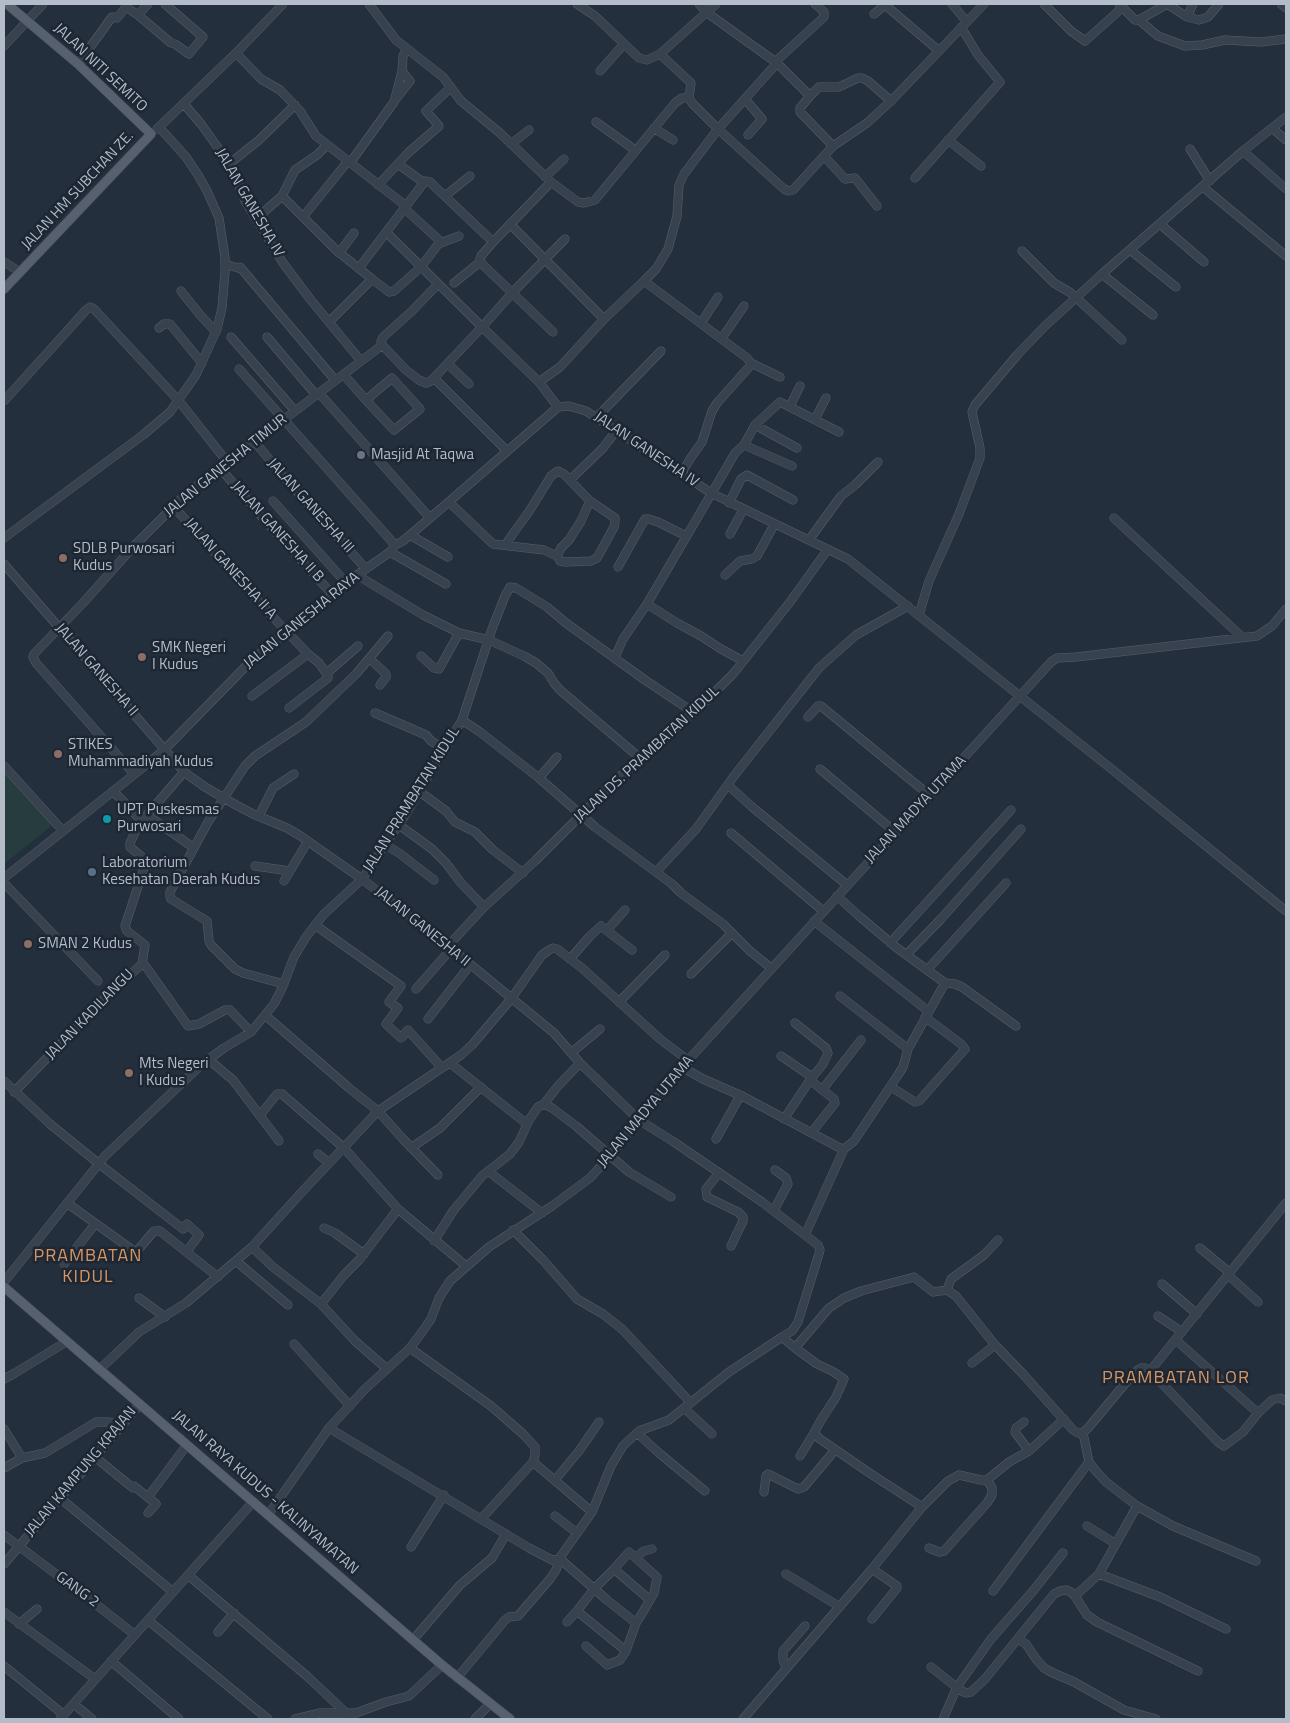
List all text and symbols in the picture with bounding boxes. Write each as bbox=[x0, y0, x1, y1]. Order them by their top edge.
street label: JALAN NITI SEMITO bbox=[49, 20, 151, 116]
street label: JALAN HM SUBCHAN ZE. bbox=[18, 128, 138, 254]
street label: JALAN GANESHA IV bbox=[211, 146, 287, 260]
street label: JALAN GANESHA IV bbox=[590, 408, 702, 492]
street label: JALAN GANESHA TIMUR bbox=[161, 411, 291, 521]
place label: Masjid At Taqwa bbox=[371, 446, 474, 464]
marker: Masjid At Taqwa bbox=[355, 449, 367, 461]
street label: JALAN GANESHA III bbox=[263, 455, 357, 557]
street label: JALAN GANESHA II B bbox=[227, 478, 327, 586]
street label: JALAN GANESHA II A bbox=[180, 515, 280, 623]
place label: SDLB Purwosari Kudus bbox=[73, 540, 175, 575]
marker: SDLB Purwosari Kudus bbox=[57, 552, 69, 564]
street label: JALAN GANESHA RAYA bbox=[241, 569, 363, 673]
street label: JALAN GANESHA II bbox=[51, 620, 141, 720]
place label: SMK Negeri I Kudus bbox=[152, 639, 226, 674]
marker: SMK Negeri I Kudus bbox=[136, 651, 148, 663]
street label: JALAN DS. PRAMBATAN KIDUL bbox=[571, 683, 723, 827]
street label: JALAN PRAMBATAN KIDUL bbox=[360, 724, 464, 876]
place label: STIKES Muhammadiyah Kudus bbox=[68, 736, 213, 771]
marker: STIKES Muhammadiyah Kudus bbox=[52, 748, 64, 760]
street label: JALAN MADYA UTAMA bbox=[861, 752, 971, 868]
place label: UPT Puskesmas Purwosari bbox=[117, 801, 219, 836]
marker: UPT Puskesmas Purwosari bbox=[101, 813, 113, 825]
place label: Laboratorium Kesehatan Daerah Kudus bbox=[102, 854, 260, 889]
marker: Laboratorium Kesehatan Daerah Kudus bbox=[86, 866, 98, 878]
street label: JALAN GANESHA II bbox=[371, 883, 473, 971]
place label: SMAN 2 Kudus bbox=[38, 935, 132, 953]
marker: SMAN 2 Kudus bbox=[22, 938, 34, 950]
street label: JALAN KADILANGU bbox=[42, 966, 138, 1064]
street label: JALAN MADYA UTAMA bbox=[594, 1052, 698, 1172]
place label: Mts Negeri I Kudus bbox=[139, 1055, 209, 1090]
marker: Mts Negeri I Kudus bbox=[123, 1067, 135, 1079]
district label: PRAMBATAN KIDUL bbox=[32, 1246, 144, 1288]
district label: PRAMBATAN LOR bbox=[1100, 1368, 1252, 1390]
street label: JALAN KAMPUNG KRAJAN bbox=[21, 1403, 141, 1541]
street label: JALAN RAYA KUDUS - KALINYAMATAN bbox=[168, 1407, 362, 1579]
street label: GANG 2 bbox=[52, 1568, 102, 1612]

